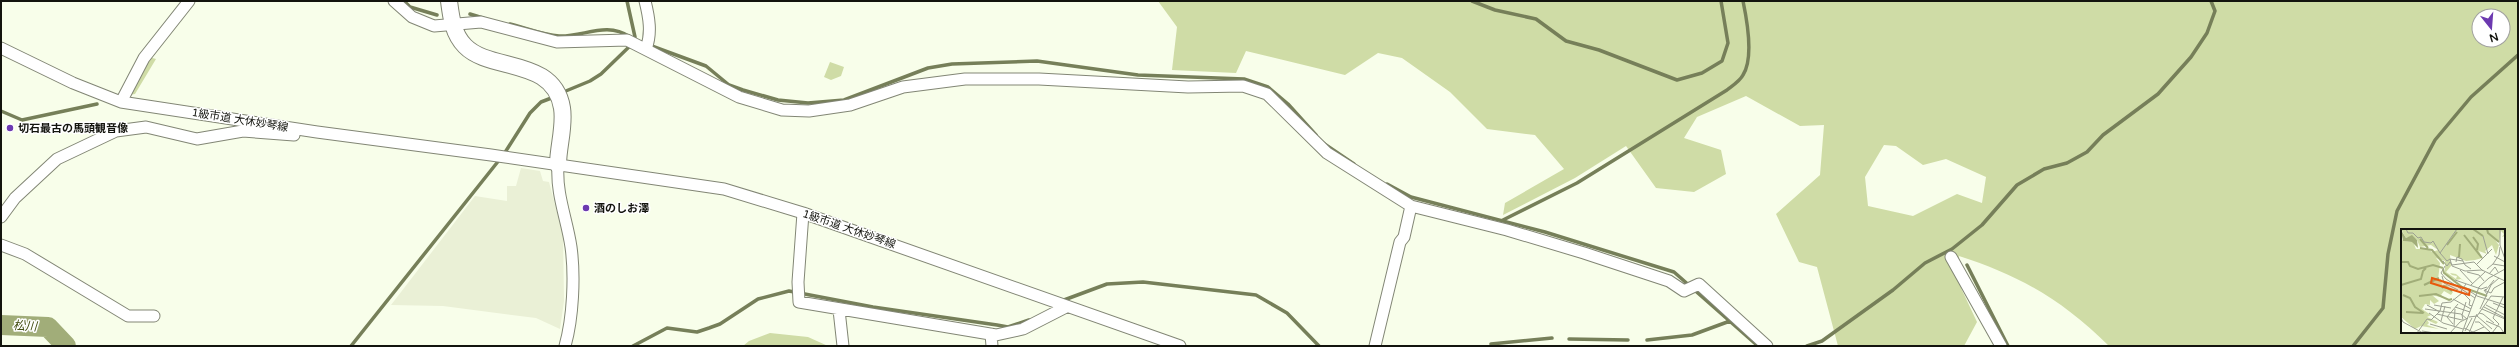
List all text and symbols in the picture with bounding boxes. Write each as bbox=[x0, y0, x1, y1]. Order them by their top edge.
north arrow bbox=[2471, 8, 2511, 48]
text: N bbox=[2488, 30, 2500, 45]
street label: 1級市道 大休妙琴線 bbox=[191, 106, 289, 134]
place label: 切石最古の馬頭観音像 bbox=[18, 122, 128, 135]
marker: 切石最古の馬頭観音像 bbox=[5, 123, 15, 133]
place label: 酒のしお澤 bbox=[594, 202, 650, 215]
marker: 酒のしお澤 bbox=[581, 203, 591, 213]
street label: 1級市道 大休妙琴線 bbox=[801, 207, 897, 251]
inset map bbox=[2401, 229, 2505, 333]
water label: 松川 bbox=[13, 318, 39, 334]

